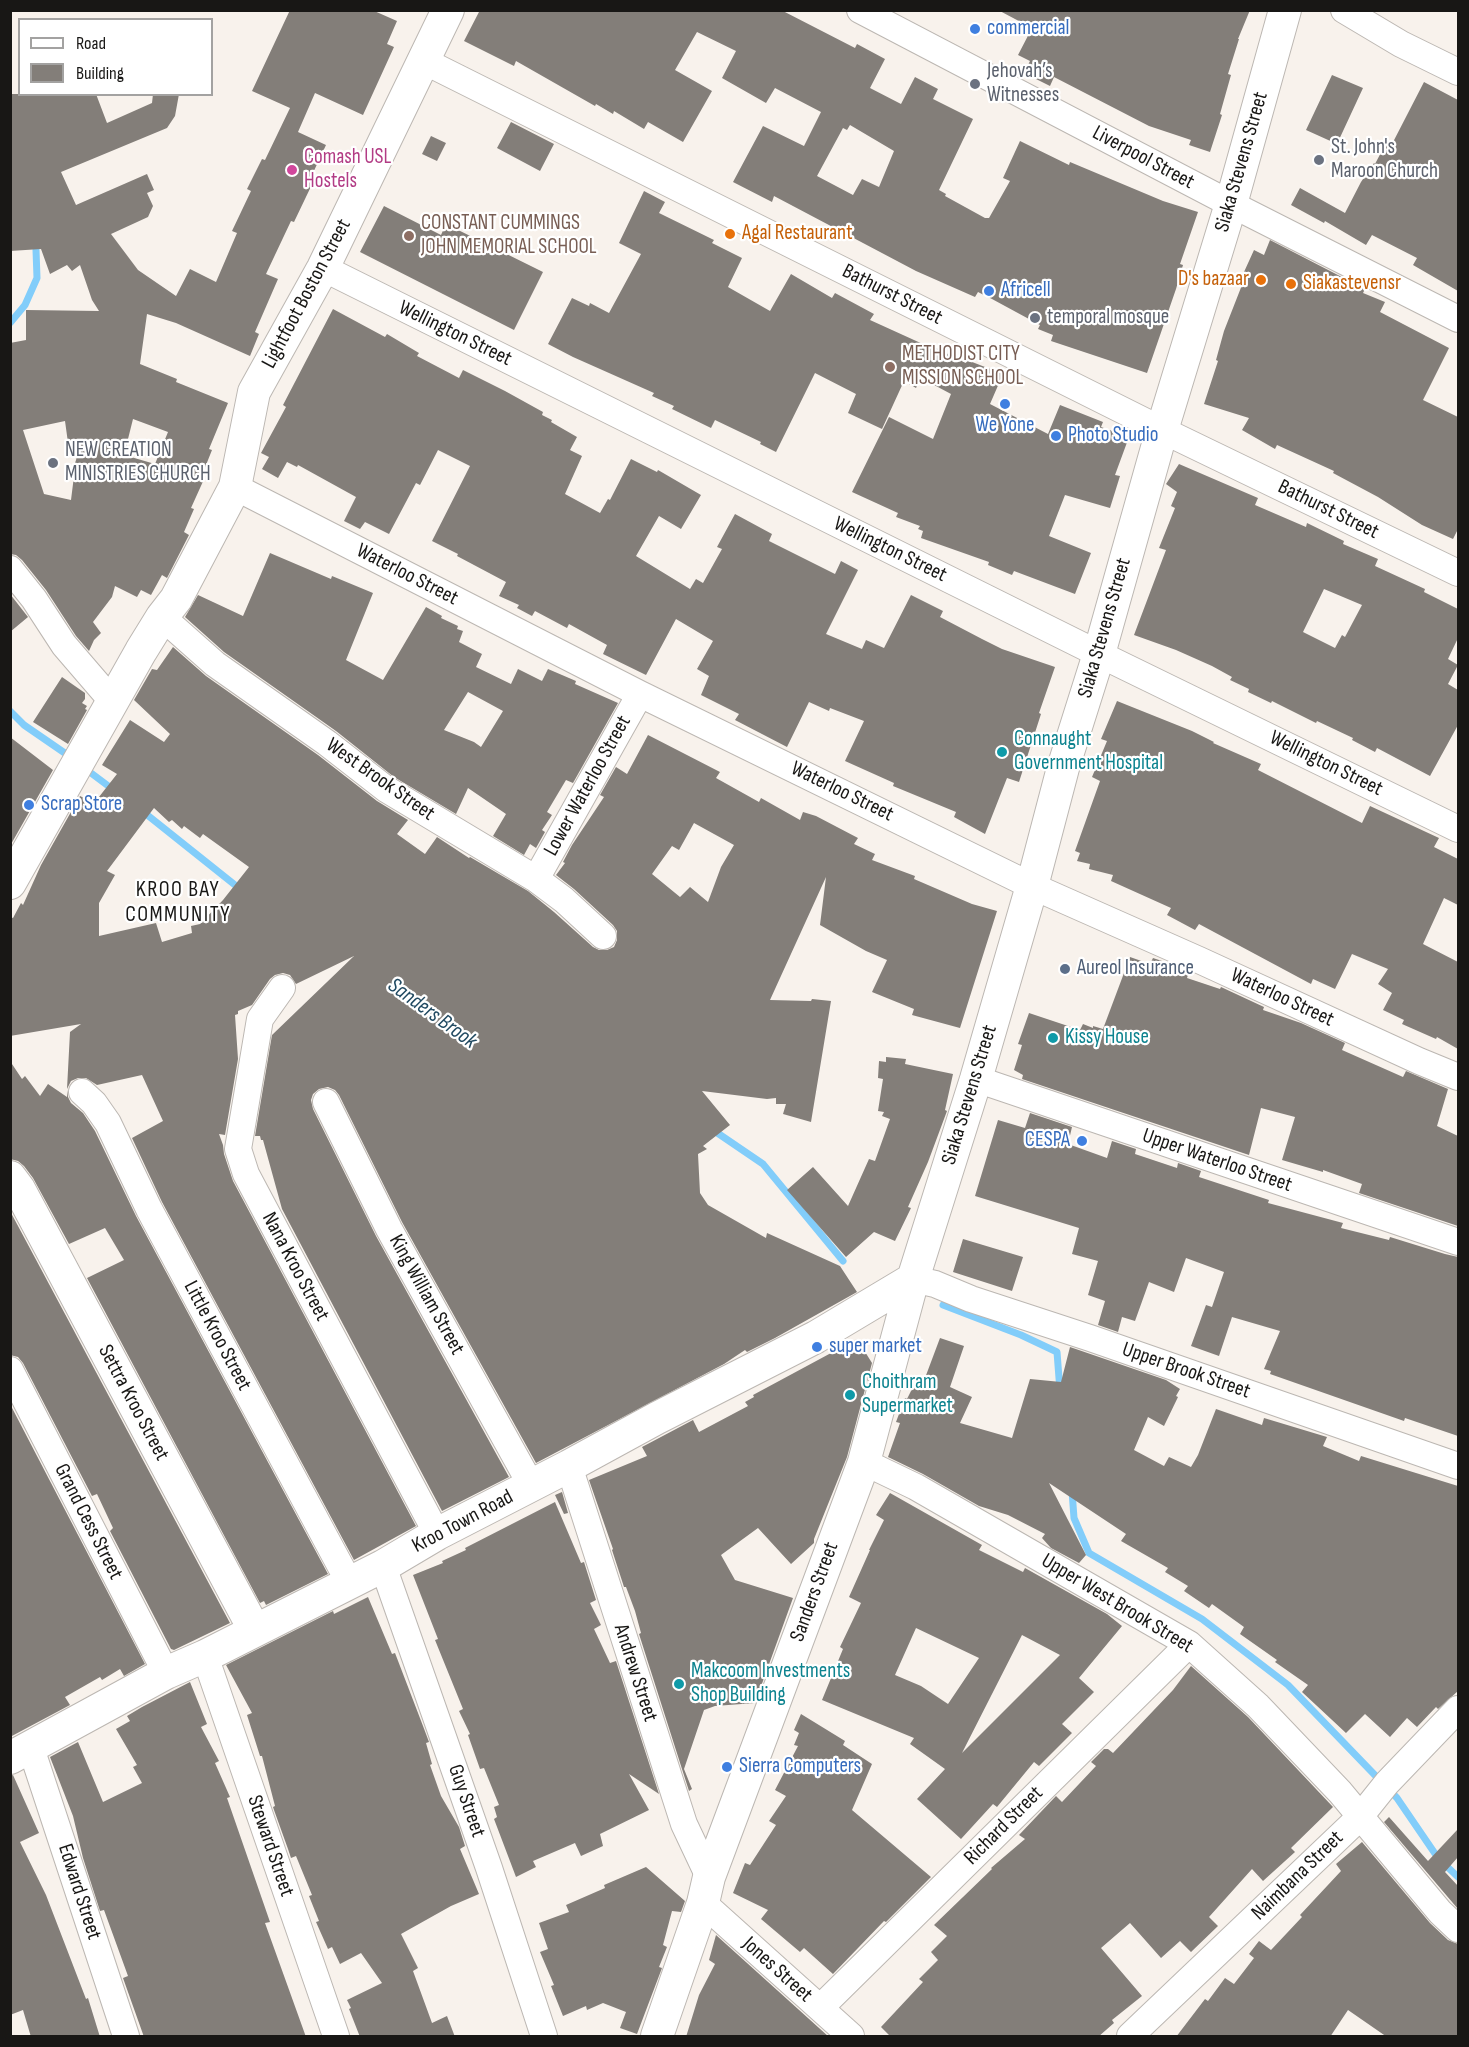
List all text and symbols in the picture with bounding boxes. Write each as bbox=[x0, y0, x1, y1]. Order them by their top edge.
place label: commercial bbox=[987, 16, 1069, 42]
legend bbox=[18, 18, 213, 96]
marker: commercial bbox=[968, 22, 982, 36]
text: Road bbox=[76, 33, 106, 54]
place label: Jehovah’s Witnesses bbox=[987, 59, 1059, 109]
text: Building bbox=[76, 63, 124, 84]
marker: Jehovah’s Witnesses bbox=[968, 77, 982, 91]
street label: Siaka Stevens Street bbox=[1210, 89, 1274, 235]
street label: Liverpool Street bbox=[1088, 121, 1198, 195]
place label: St. John's Maroon Church bbox=[1331, 135, 1438, 185]
place label: Comash USL Hostels bbox=[304, 145, 391, 195]
marker: St. John's Maroon Church bbox=[1312, 153, 1326, 167]
marker: Comash USL Hostels bbox=[285, 163, 299, 177]
place label: CONSTANT CUMMINGS JOHN MEMORIAL SCHOOL bbox=[421, 211, 597, 261]
street label: Lightfoot Boston Street bbox=[257, 215, 357, 373]
place label: Agal Restaurant bbox=[742, 221, 853, 247]
marker: Agal Restaurant bbox=[723, 227, 737, 241]
marker: CONSTANT CUMMINGS JOHN MEMORIAL SCHOOL bbox=[402, 229, 416, 243]
street label: Bathurst Street bbox=[838, 259, 946, 331]
place label: D's bazaar bbox=[1178, 267, 1249, 293]
place label: Siakastevensr bbox=[1303, 271, 1401, 297]
marker: D's bazaar bbox=[1254, 273, 1268, 287]
marker: Siakastevensr bbox=[1284, 277, 1298, 291]
place label: Africell bbox=[1001, 278, 1051, 304]
marker: Africell bbox=[982, 284, 996, 298]
street label: Wellington Street bbox=[394, 296, 516, 372]
place label: temporal mosque bbox=[1047, 305, 1169, 331]
marker: temporal mosque bbox=[1028, 311, 1042, 325]
place label: METHODIST CITY MISSION SCHOOL bbox=[902, 342, 1023, 392]
marker: METHODIST CITY MISSION SCHOOL bbox=[883, 360, 897, 374]
marker: We Yone bbox=[998, 397, 1012, 411]
place label: We Yone bbox=[976, 413, 1034, 439]
place label: Photo Studio bbox=[1068, 423, 1158, 449]
marker: Photo Studio bbox=[1049, 429, 1063, 443]
place label: NEW CREATION MINISTRIES CHURCH bbox=[65, 438, 211, 488]
marker: NEW CREATION MINISTRIES CHURCH bbox=[46, 456, 60, 470]
street label: Bathurst Street bbox=[1274, 475, 1382, 545]
street label: Wellington Street bbox=[829, 512, 951, 588]
street label: Waterloo Street bbox=[352, 539, 462, 611]
street label: Siaka Stevens Street bbox=[1073, 555, 1137, 701]
street label: Lower Waterloo Street bbox=[539, 711, 637, 861]
street label: Wellington Street bbox=[1265, 726, 1387, 802]
place label: Connaught Government Hospital bbox=[1014, 727, 1163, 777]
street label: West Brook Street bbox=[321, 733, 439, 827]
marker: Connaught Government Hospital bbox=[995, 745, 1009, 759]
street label: Waterloo Street bbox=[787, 756, 897, 828]
place label: Scrap Store bbox=[41, 792, 122, 818]
marker: Scrap Store bbox=[22, 798, 36, 812]
district label: KROO BAY COMMUNITY bbox=[125, 877, 231, 928]
place label: Aureol Insurance bbox=[1077, 956, 1194, 982]
marker: Aureol Insurance bbox=[1058, 962, 1072, 976]
street label: Waterloo Street bbox=[1226, 963, 1338, 1033]
water label: Sanders Brook bbox=[382, 973, 482, 1055]
street label: Siaka Stevens Street bbox=[937, 1022, 1003, 1168]
place label: Kissy House bbox=[1065, 1025, 1149, 1051]
marker: Kissy House bbox=[1046, 1031, 1060, 1045]
street label: Upper Waterloo Street bbox=[1139, 1124, 1295, 1198]
place label: CESPA bbox=[1025, 1128, 1070, 1154]
marker: CESPA bbox=[1075, 1134, 1089, 1148]
street label: Nana Kroo Street bbox=[256, 1208, 334, 1326]
street label: King William Street bbox=[383, 1231, 469, 1359]
street label: Little Kroo Street bbox=[178, 1277, 256, 1395]
place label: super market bbox=[829, 1334, 922, 1360]
street label: Upper Brook Street bbox=[1119, 1337, 1253, 1405]
marker: super market bbox=[810, 1340, 824, 1354]
street label: Settra Kroo Street bbox=[92, 1341, 174, 1465]
place label: Choithram Supermarket bbox=[862, 1370, 953, 1420]
marker: Choithram Supermarket bbox=[843, 1388, 857, 1402]
street label: Grand Cess Street bbox=[48, 1460, 128, 1584]
street label: Kroo Town Road bbox=[408, 1485, 518, 1559]
street label: Sanders Street bbox=[785, 1539, 845, 1645]
street label: Upper West Brook Street bbox=[1036, 1549, 1198, 1659]
street label: Andrew Street bbox=[607, 1621, 663, 1725]
place label: Makcoom Investments Shop Building bbox=[691, 1659, 850, 1709]
marker: Makcoom Investments Shop Building bbox=[672, 1677, 686, 1691]
place label: Sierra Computers bbox=[739, 1754, 861, 1780]
marker: Sierra Computers bbox=[720, 1760, 734, 1774]
street label: Guy Street bbox=[442, 1761, 490, 1841]
street label: Richard Street bbox=[959, 1781, 1049, 1871]
street label: Steward Street bbox=[241, 1792, 299, 1900]
street label: Naimbana Street bbox=[1247, 1826, 1349, 1926]
street label: Edward Street bbox=[52, 1841, 106, 1943]
street label: Jones Street bbox=[737, 1932, 817, 2008]

